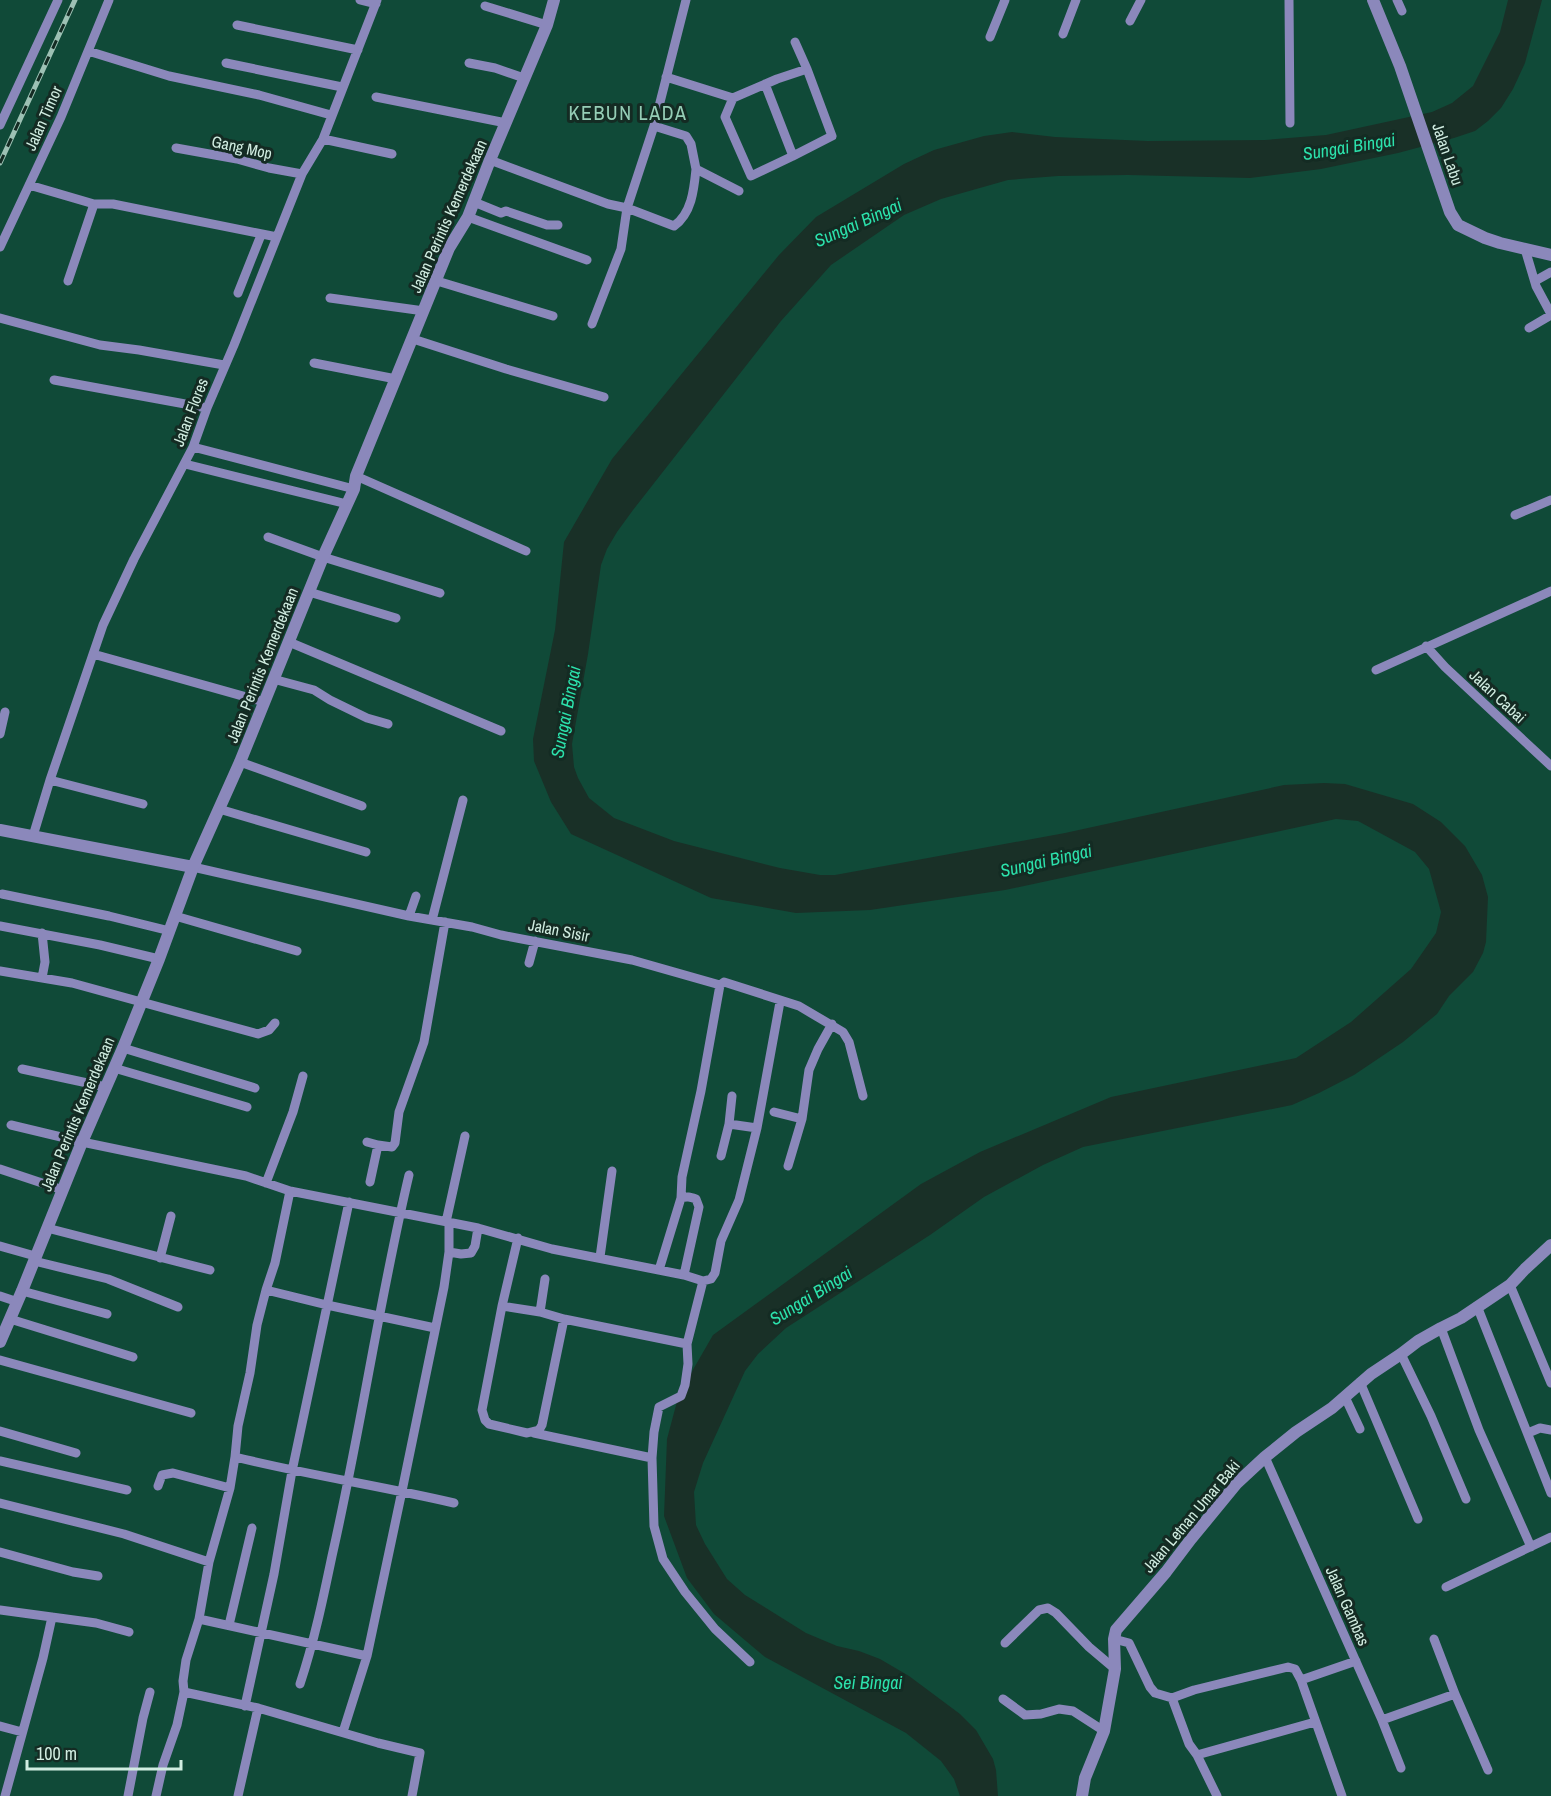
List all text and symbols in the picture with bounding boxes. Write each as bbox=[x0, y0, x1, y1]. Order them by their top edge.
street label: Jalan Timor bbox=[19, 82, 67, 154]
district label: KEBUN LADA bbox=[569, 99, 687, 126]
street label: Jalan Labu bbox=[1427, 120, 1469, 188]
water label: Sungai Bingai bbox=[1301, 127, 1397, 166]
street label: Gang Mop bbox=[210, 130, 274, 164]
street label: Jalan Perintis Kemerdekaan bbox=[404, 136, 492, 296]
water label: Sungai Bingai bbox=[810, 192, 906, 253]
street label: Jalan Flores bbox=[167, 375, 213, 449]
street label: Jalan Perintis Kemerdekaan bbox=[221, 584, 303, 746]
water label: Sungai Bingai bbox=[544, 664, 587, 760]
street label: Jalan Cabai bbox=[1465, 664, 1531, 728]
water label: Sungai Bingai bbox=[997, 838, 1094, 883]
street label: Jalan Sisir bbox=[526, 913, 592, 947]
street label: Jalan Perintis Kemerdekaan bbox=[35, 1034, 119, 1194]
water label: Sungai Bingai bbox=[764, 1260, 857, 1331]
street label: Jalan Letnan Umar Baki bbox=[1137, 1455, 1245, 1577]
street label: Jalan Gambas bbox=[1321, 1563, 1375, 1649]
water label: Sei Bingai bbox=[834, 1670, 902, 1695]
scale bar bbox=[27, 1733, 182, 1771]
text: 100 m bbox=[36, 1741, 77, 1766]

